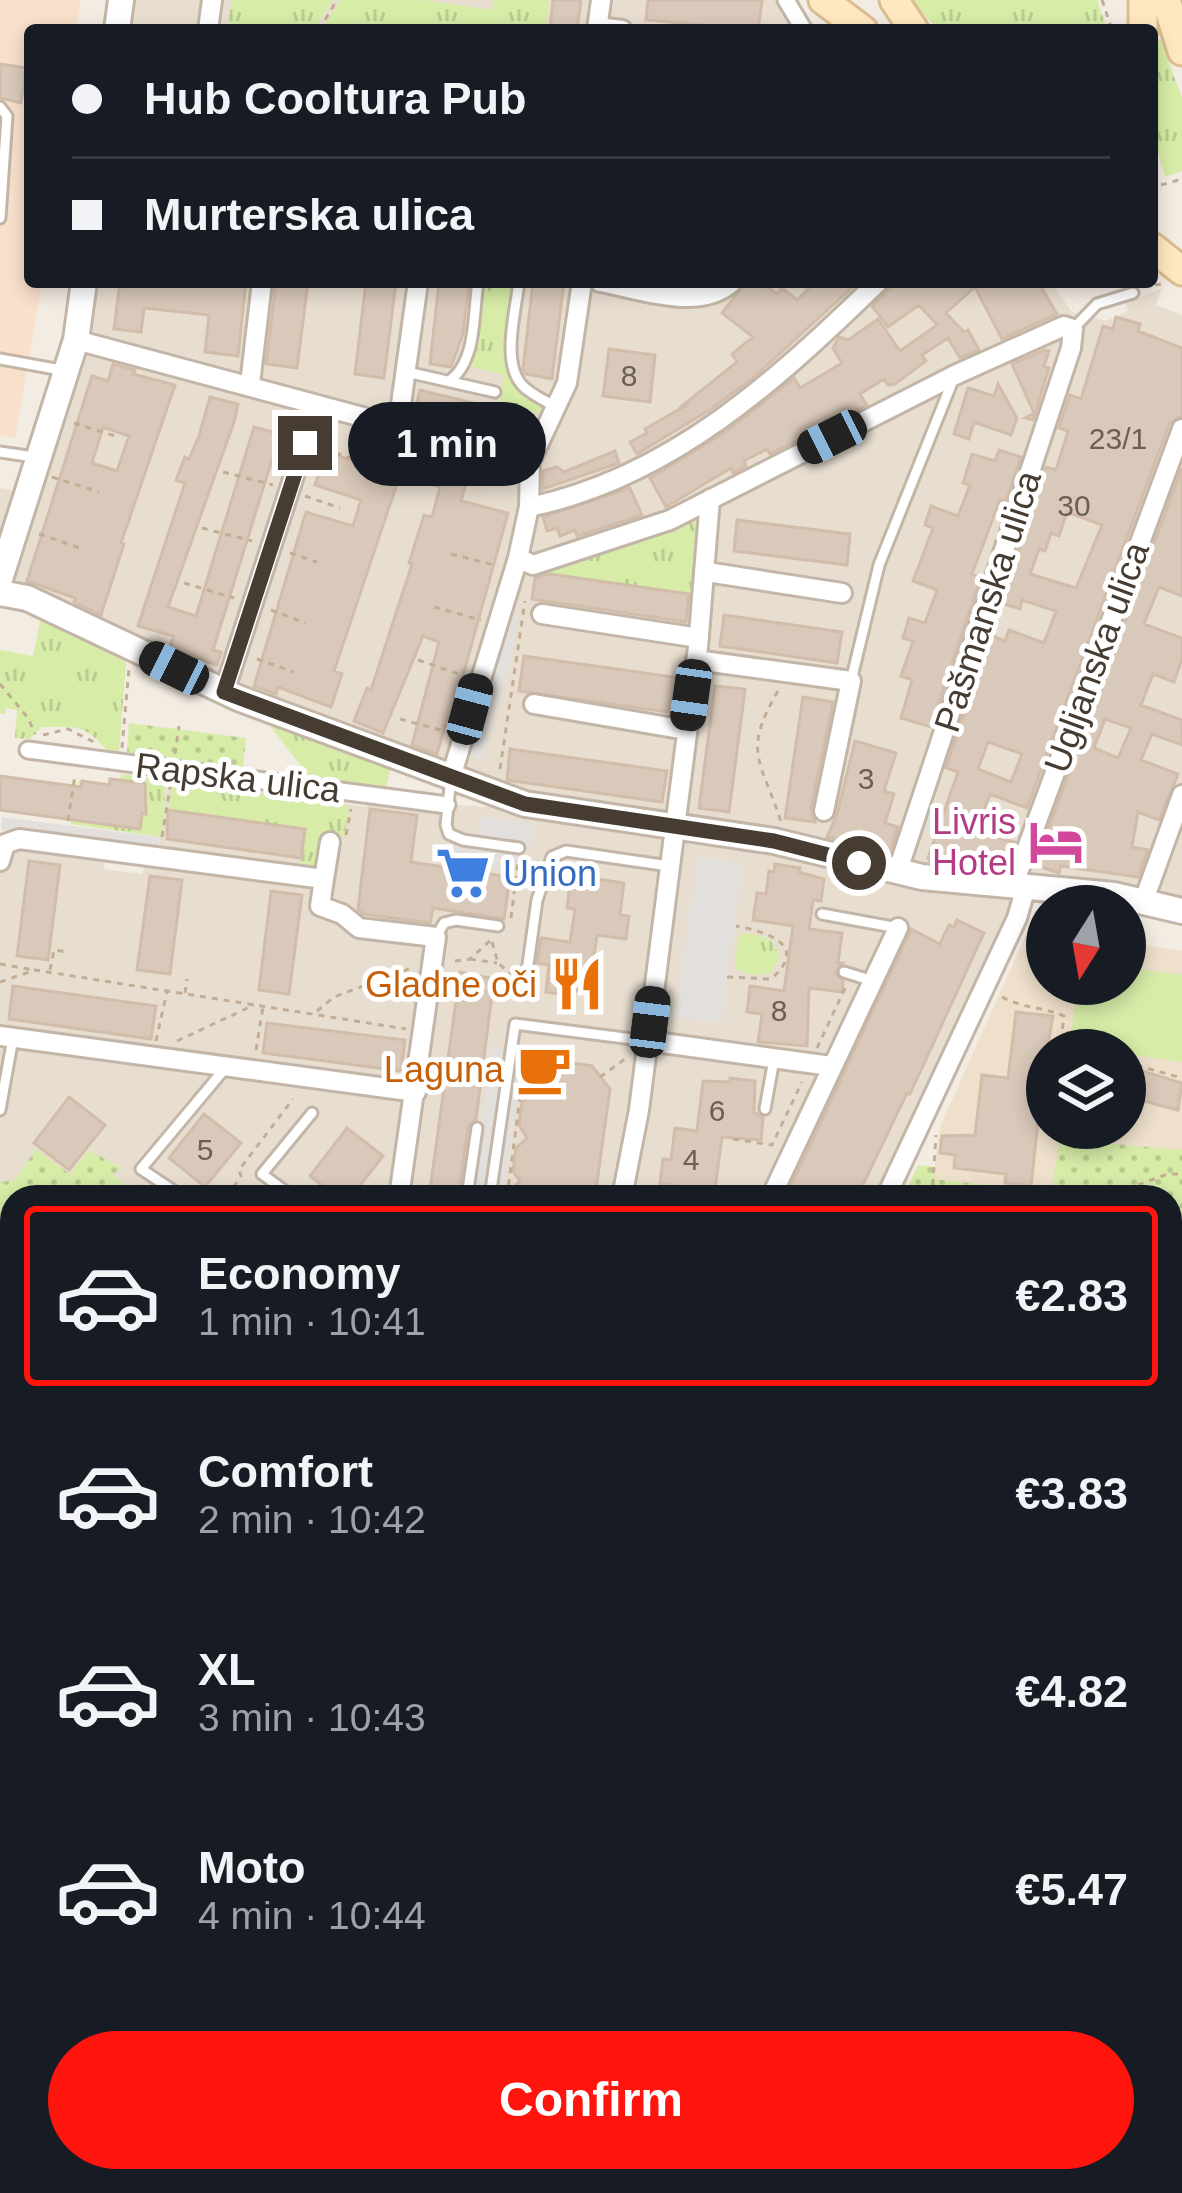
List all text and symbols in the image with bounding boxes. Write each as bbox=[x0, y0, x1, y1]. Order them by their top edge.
text: Hub Cooltura Pub bbox=[144, 73, 526, 124]
text: Murterska ulica bbox=[144, 189, 474, 240]
house number: 8 bbox=[621, 359, 637, 392]
callout: 1 min bbox=[347, 401, 545, 485]
car bbox=[792, 405, 872, 469]
route end bbox=[278, 416, 332, 470]
text: 1 min bbox=[396, 422, 498, 465]
house number: 23/1 bbox=[1089, 422, 1147, 455]
street label: Pašmanska ulica bbox=[926, 464, 1049, 737]
house number: 30 bbox=[1057, 489, 1091, 522]
street label: Ugljanska ulica bbox=[1036, 535, 1157, 778]
car bbox=[134, 636, 214, 700]
car bbox=[668, 657, 714, 733]
car bbox=[443, 670, 497, 748]
street label: Rapska ulica bbox=[133, 745, 344, 811]
house number: 3 bbox=[858, 762, 874, 795]
place label: Livris Hotel bbox=[932, 801, 1016, 883]
hotel icon: Livris Hotel bbox=[1027, 813, 1085, 871]
route start bbox=[832, 836, 886, 890]
supermarket icon: Union bbox=[434, 844, 492, 902]
place label: Union bbox=[503, 853, 597, 894]
north arrow bbox=[1026, 885, 1146, 1005]
map controls bbox=[1026, 885, 1146, 1149]
restaurant icon: Gladne oči bbox=[548, 955, 606, 1013]
place label: Gladne oči bbox=[365, 964, 537, 1005]
car bbox=[628, 984, 672, 1060]
house number: 8 bbox=[771, 994, 787, 1027]
button: layers bbox=[1026, 1029, 1146, 1149]
cafe icon: Laguna bbox=[515, 1040, 573, 1098]
place label: Laguna bbox=[384, 1049, 505, 1090]
house number: 6 bbox=[709, 1094, 725, 1127]
house number: 5 bbox=[197, 1133, 213, 1166]
house number: 4 bbox=[683, 1143, 699, 1176]
icon: car bbox=[54, 1242, 162, 1350]
text: Economy bbox=[198, 1248, 401, 1299]
text: €2.83 bbox=[1015, 1270, 1128, 1321]
text: 1 min · 10:41 bbox=[198, 1300, 426, 1343]
icon: car bbox=[54, 1440, 162, 1548]
text: Comfort bbox=[198, 1446, 373, 1497]
text: €3.83 bbox=[1015, 1468, 1128, 1519]
text: 2 min · 10:42 bbox=[198, 1498, 426, 1541]
icon: car bbox=[54, 1638, 162, 1746]
text: XL bbox=[198, 1644, 256, 1695]
text: €4.82 bbox=[1015, 1666, 1128, 1717]
text: 3 min · 10:43 bbox=[198, 1696, 426, 1739]
icon: car bbox=[54, 1836, 162, 1944]
text: Moto bbox=[198, 1842, 305, 1893]
text: €5.47 bbox=[1015, 1864, 1128, 1915]
text: 4 min · 10:44 bbox=[198, 1894, 426, 1937]
button: Confirm bbox=[48, 2031, 1134, 2169]

